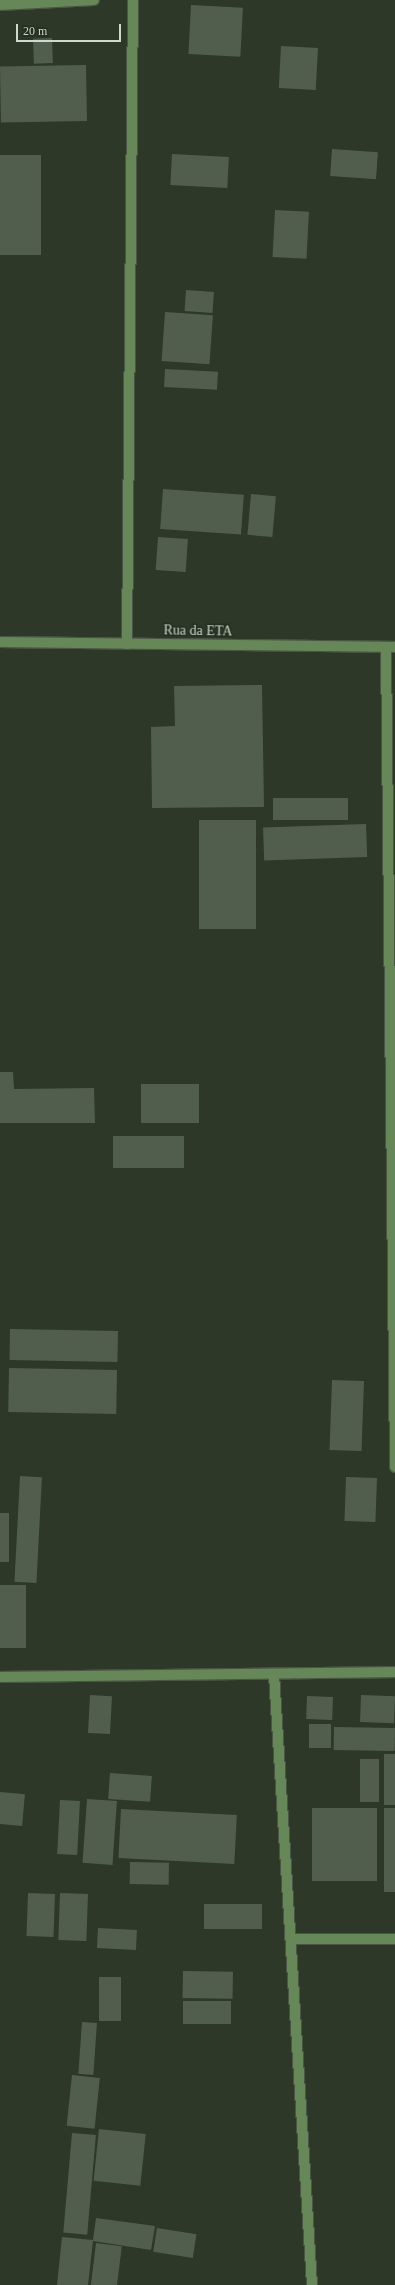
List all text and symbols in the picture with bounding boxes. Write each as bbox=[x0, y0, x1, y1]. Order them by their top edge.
scale bar bbox=[18, 16, 123, 42]
text: 20 m bbox=[23, 24, 47, 38]
street label: Rua da ETA bbox=[163, 622, 233, 640]

